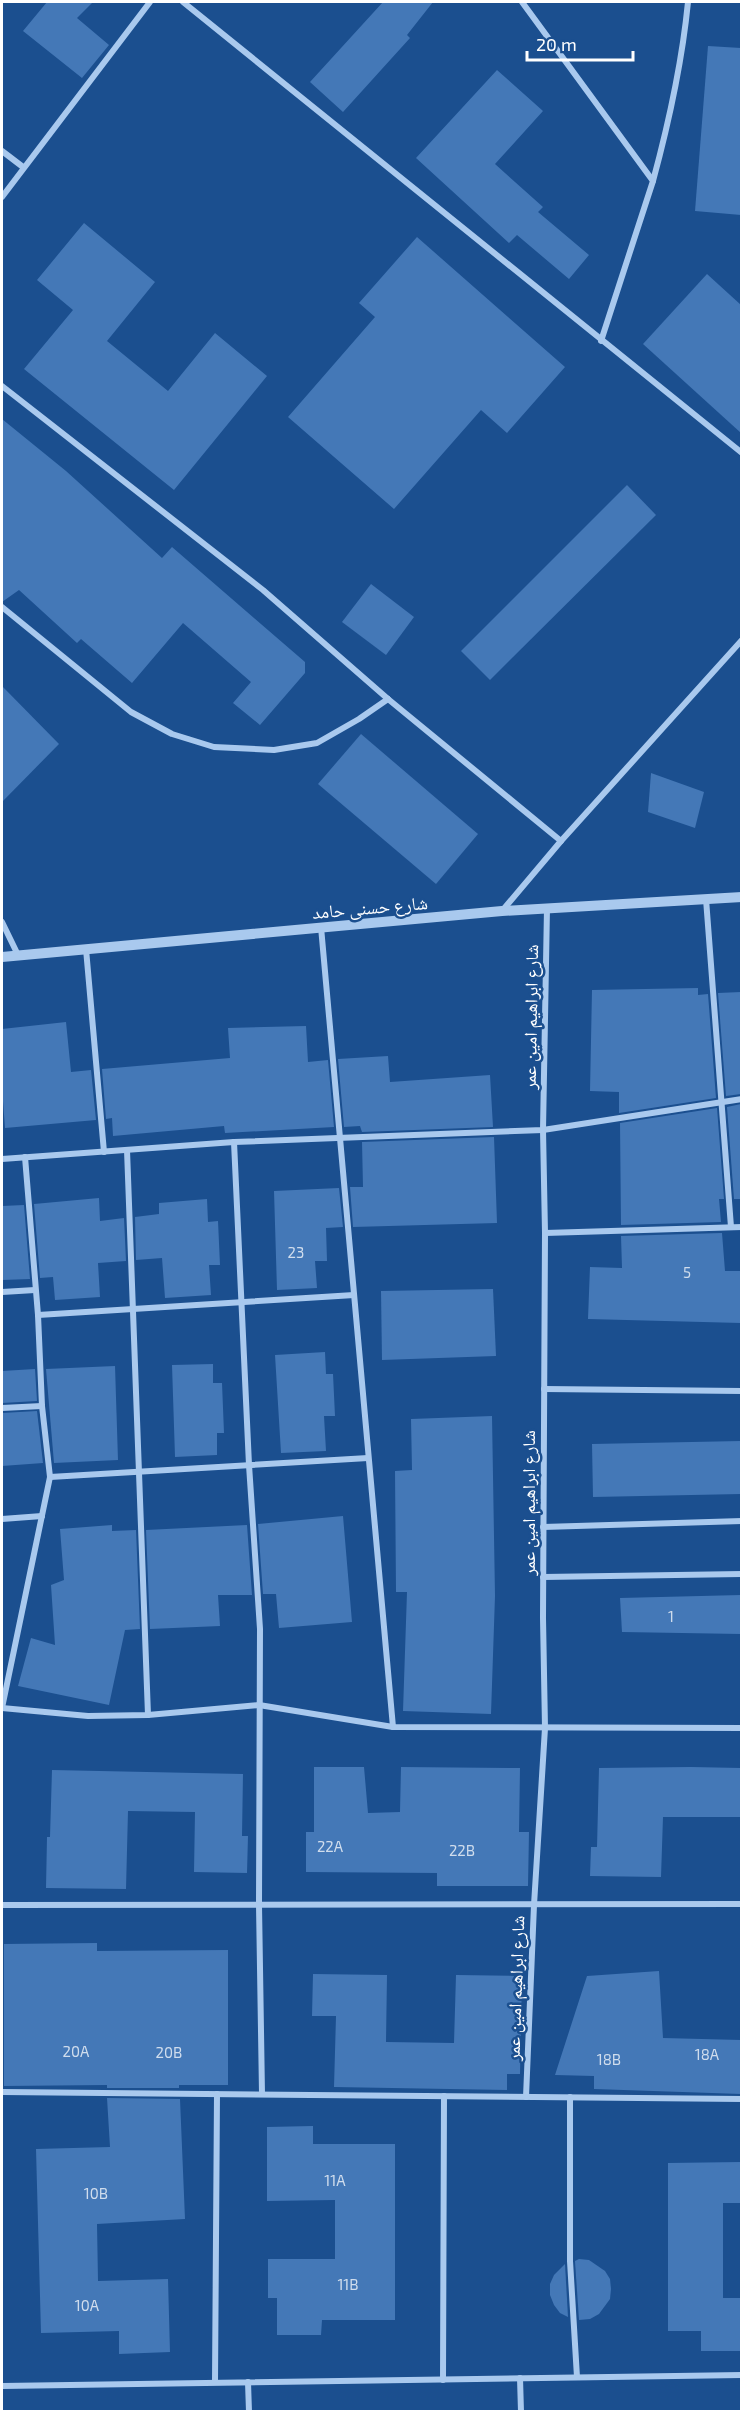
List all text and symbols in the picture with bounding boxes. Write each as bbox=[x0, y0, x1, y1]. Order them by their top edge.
scale bar bbox=[527, 24, 634, 62]
text: 20 m bbox=[536, 33, 577, 55]
street label: شارع حسنى حامد bbox=[311, 891, 429, 924]
street label: شارع ابراهيم امين عمر bbox=[518, 944, 544, 1091]
house number: 23 bbox=[288, 1243, 304, 1261]
house number: 5 bbox=[683, 1263, 691, 1281]
street label: شارع ابراهيم امين عمر bbox=[517, 1430, 541, 1577]
house number: 1 bbox=[668, 1607, 674, 1625]
house number: 22A bbox=[317, 1837, 344, 1855]
house number: 22B bbox=[449, 1841, 475, 1859]
street label: شارع ابراهيم امين عمر bbox=[501, 1915, 531, 2062]
house number: 20A bbox=[63, 2042, 90, 2060]
house number: 20B bbox=[156, 2043, 182, 2061]
house number: 18A bbox=[695, 2045, 720, 2063]
house number: 18B bbox=[597, 2050, 621, 2068]
house number: 11A bbox=[324, 2171, 346, 2189]
house number: 10B bbox=[84, 2184, 108, 2202]
house number: 11B bbox=[337, 2275, 359, 2293]
house number: 10A bbox=[75, 2296, 100, 2314]

